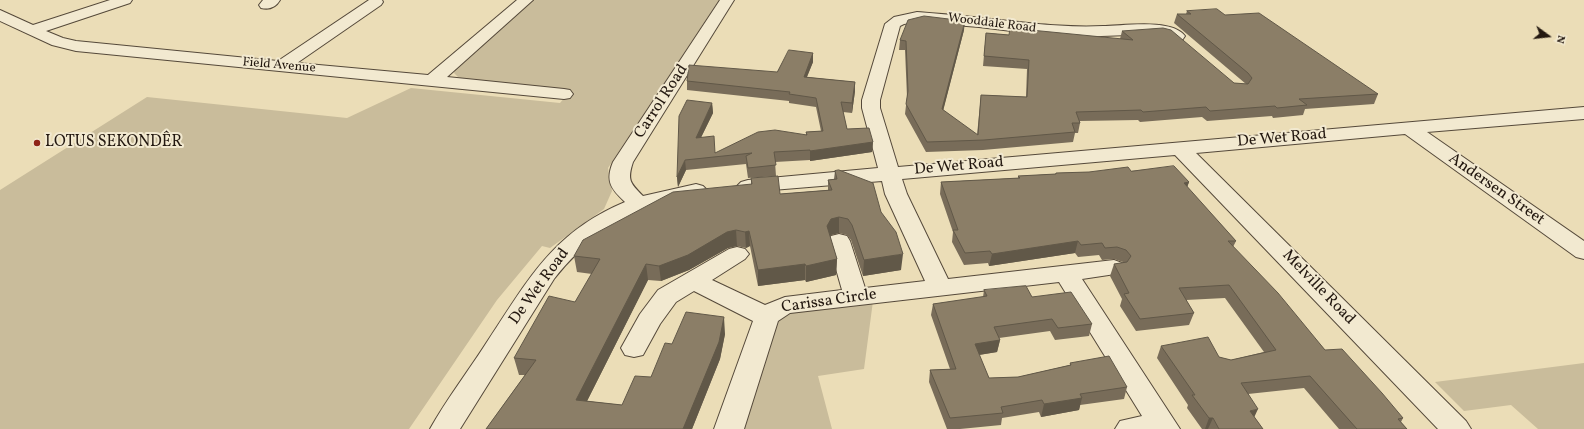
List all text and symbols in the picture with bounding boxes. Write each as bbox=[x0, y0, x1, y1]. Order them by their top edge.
street label: Wooddale Road bbox=[947, 11, 1037, 37]
north arrow bbox=[1528, 16, 1568, 56]
text: N bbox=[1552, 33, 1568, 45]
street label: Field Avenue bbox=[242, 55, 316, 77]
street label: Carrol Road bbox=[631, 61, 693, 143]
street label: De Wet Road bbox=[1236, 126, 1328, 152]
place label: LOTUS SEKONDÊR bbox=[45, 133, 182, 153]
marker: LOTUS SEKONDÊR bbox=[32, 138, 42, 148]
street label: Andersen Street bbox=[1444, 150, 1548, 230]
street label: De Wet Road bbox=[913, 154, 1005, 180]
street label: De Wet Road bbox=[506, 245, 574, 329]
street label: Melville Road bbox=[1278, 247, 1358, 329]
street label: Carissa Circle bbox=[780, 286, 878, 318]

